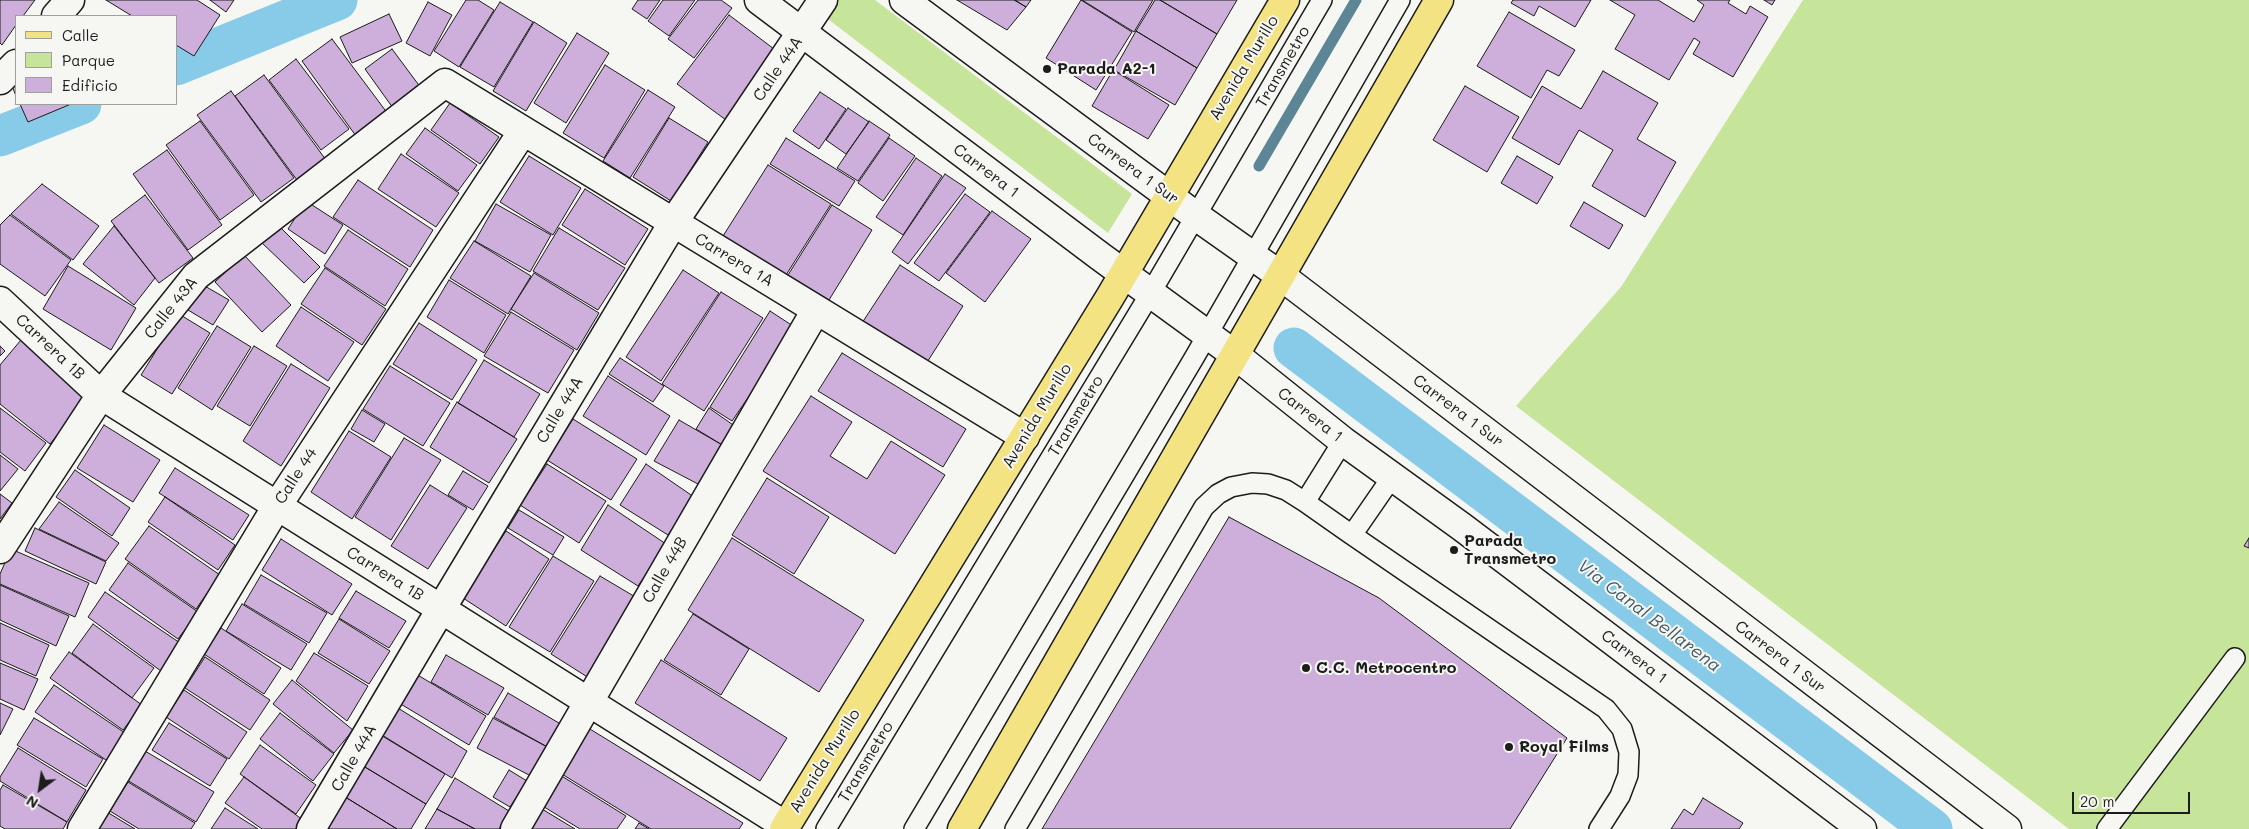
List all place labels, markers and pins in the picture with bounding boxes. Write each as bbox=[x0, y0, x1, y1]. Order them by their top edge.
place label: Parada A2-1 bbox=[1057, 59, 1156, 79]
marker: Parada A2-1 bbox=[1041, 63, 1053, 75]
place label: Parada Transmetro bbox=[1464, 531, 1556, 569]
marker: Parada Transmetro bbox=[1448, 544, 1460, 556]
place label: C.C. Metrocentro bbox=[1316, 658, 1456, 678]
marker: C.C. Metrocentro bbox=[1300, 662, 1312, 674]
place label: Royal Films bbox=[1519, 737, 1609, 757]
marker: Royal Films bbox=[1503, 741, 1515, 753]

